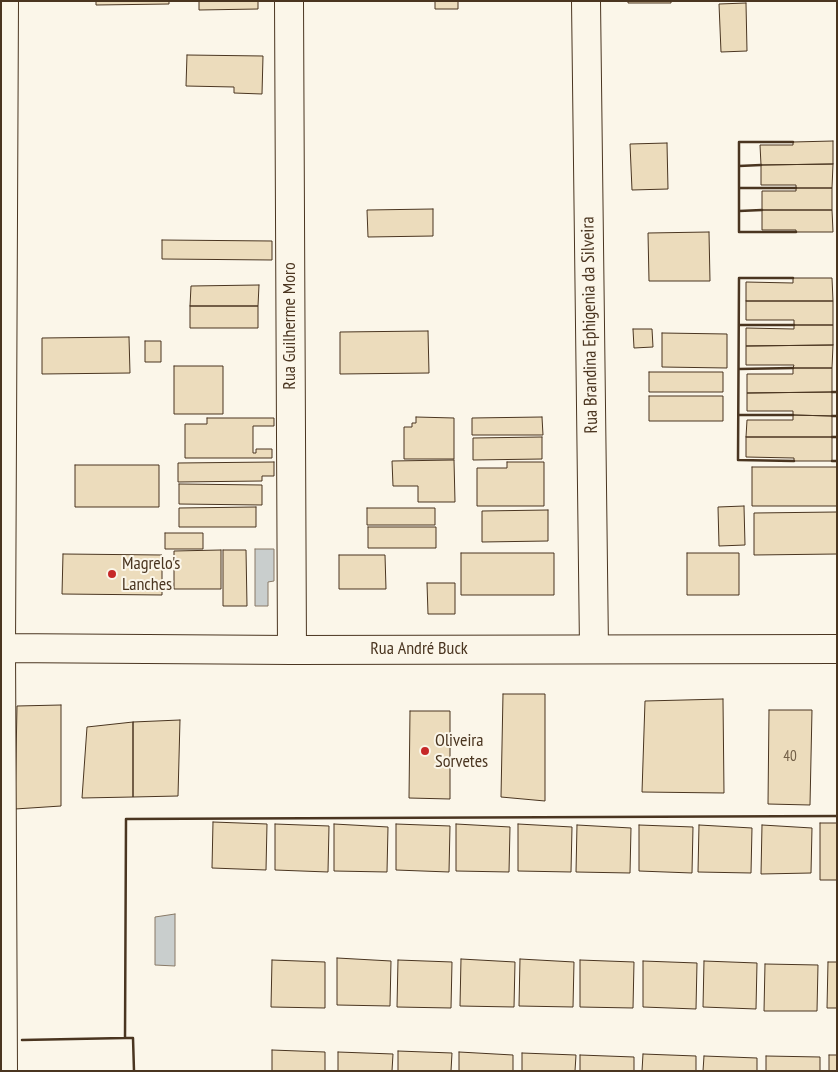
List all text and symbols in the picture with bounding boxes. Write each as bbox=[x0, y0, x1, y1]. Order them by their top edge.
street label: Rua Brandina Ephigenia da Silveira bbox=[577, 216, 603, 434]
street label: Rua Guilherme Moro bbox=[279, 262, 301, 390]
place label: Magrelo's Lanches bbox=[122, 553, 180, 596]
marker: Magrelo's Lanches bbox=[106, 568, 118, 580]
street label: Rua André Buck bbox=[370, 638, 468, 660]
place label: Oliveira Sorvetes bbox=[435, 730, 488, 772]
marker: Oliveira Sorvetes bbox=[419, 745, 431, 757]
house number: 40 bbox=[783, 748, 797, 766]

